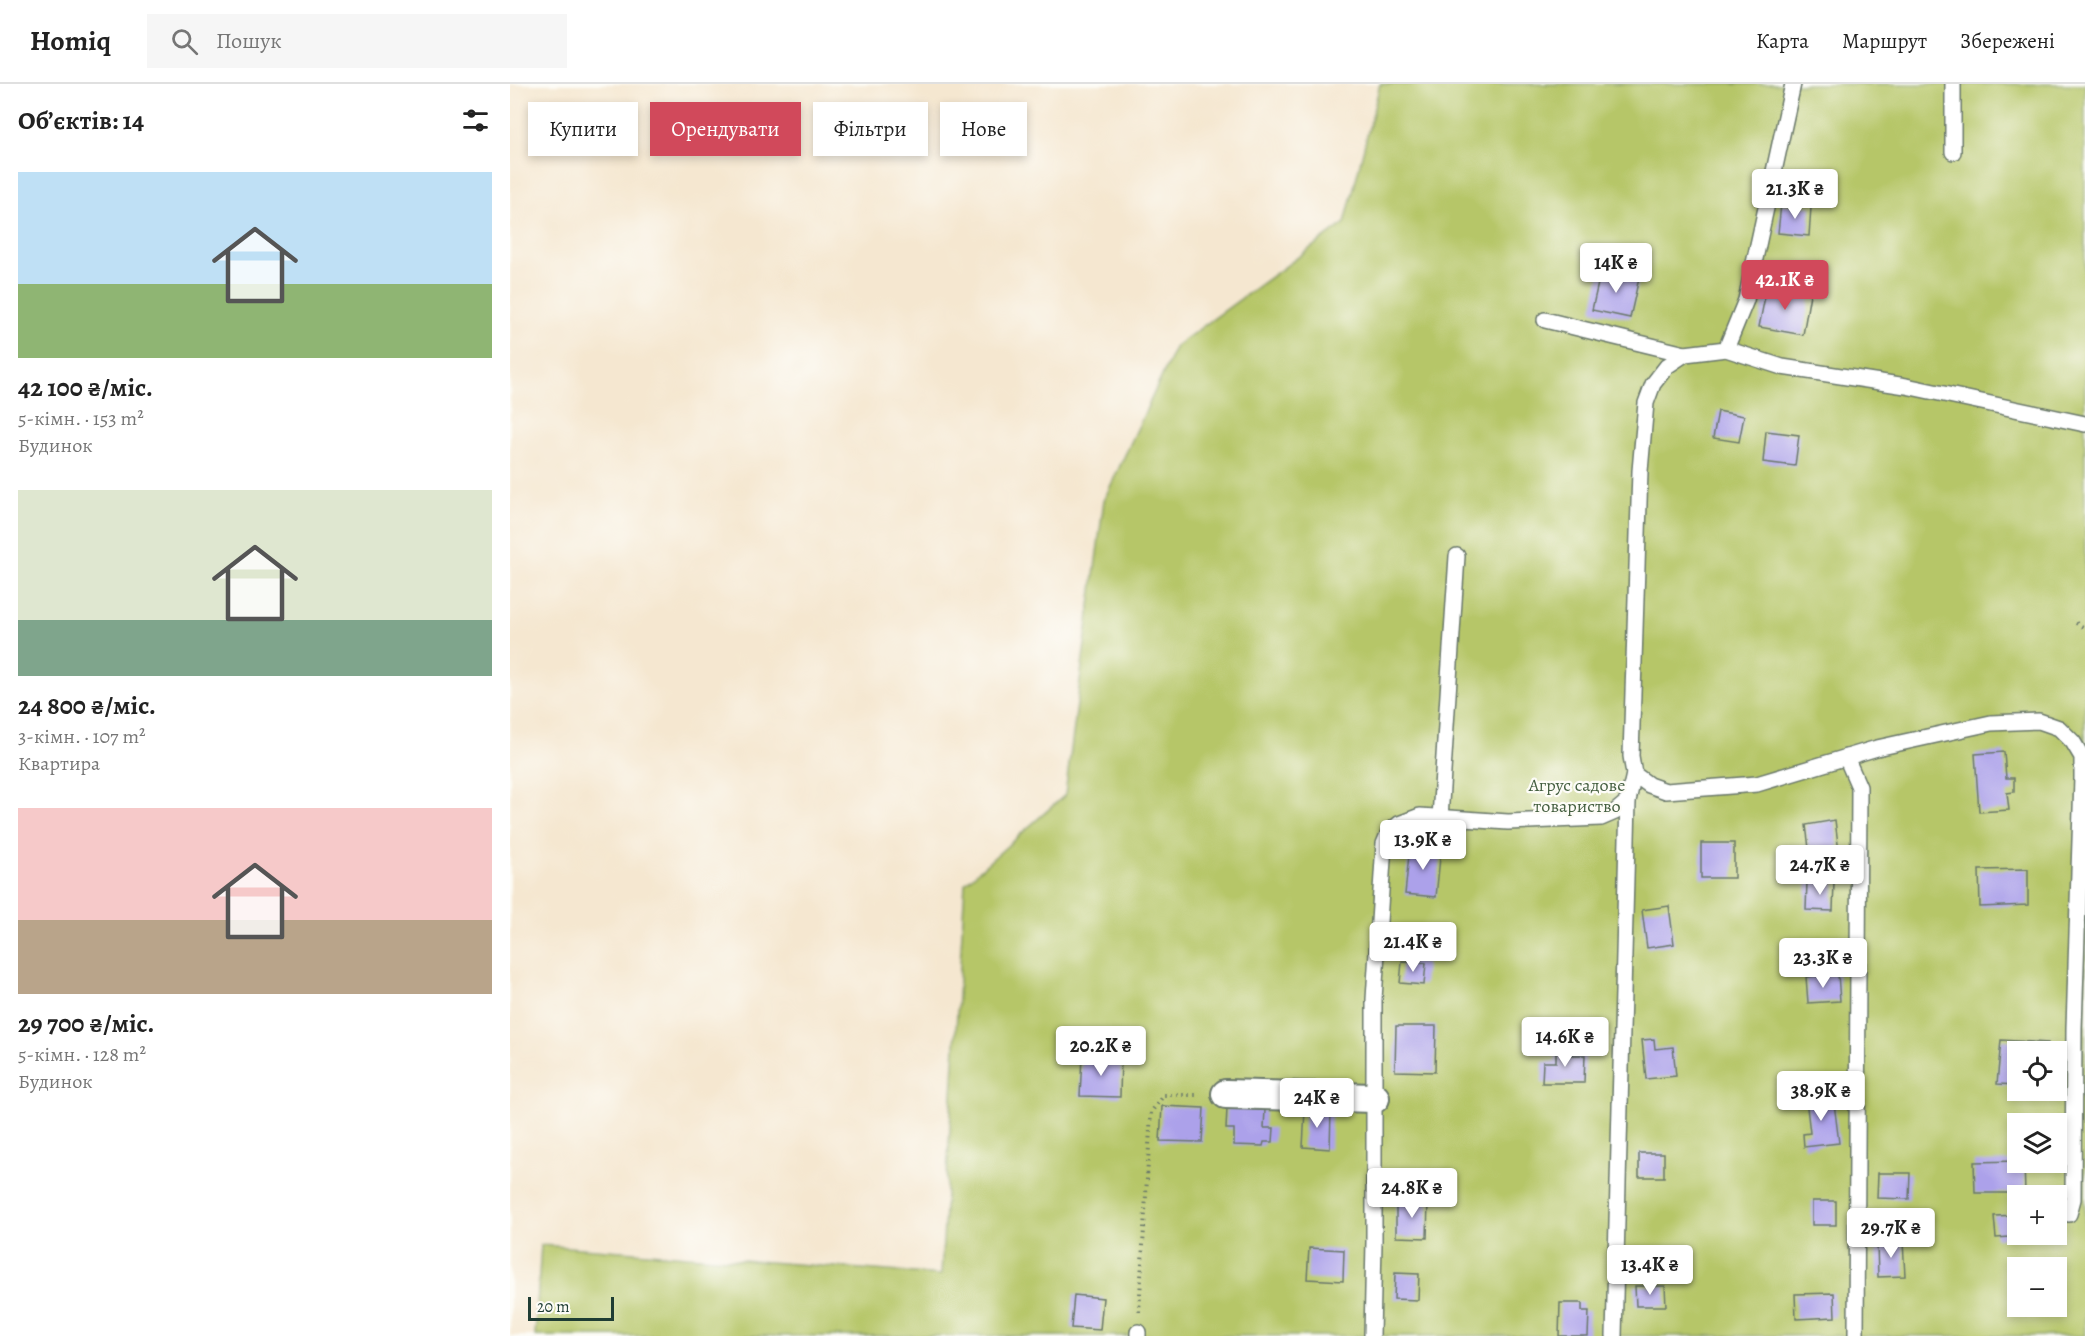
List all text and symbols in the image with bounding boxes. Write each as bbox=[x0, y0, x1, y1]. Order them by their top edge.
search box bbox=[147, 14, 567, 68]
text: Homiq bbox=[30, 22, 111, 60]
icon: search bbox=[168, 25, 201, 58]
text: Пошук bbox=[216, 26, 282, 56]
text: Карта bbox=[1756, 27, 1809, 55]
text: Маршрут bbox=[1842, 27, 1927, 55]
text: Збережені bbox=[1960, 27, 2055, 55]
chip: Купити bbox=[528, 102, 638, 156]
chip: Орендувати bbox=[650, 102, 801, 156]
chip: Фільтри bbox=[813, 102, 928, 156]
chip: Нове bbox=[940, 102, 1027, 156]
text: Об’єктів: 14 bbox=[18, 103, 144, 138]
icon: filters bbox=[459, 104, 492, 137]
pin: 21.3K ₴ bbox=[1740, 169, 1850, 220]
text: 21.3K ₴ bbox=[1766, 175, 1824, 202]
icon: home bbox=[201, 211, 309, 319]
pin: 14K ₴ bbox=[1574, 243, 1658, 294]
text: 14K ₴ bbox=[1594, 249, 1638, 276]
pin: 42.1K ₴ bbox=[1730, 260, 1840, 311]
text: 42.1K ₴ bbox=[1755, 266, 1815, 293]
text: 42 100 ₴/міс. bbox=[18, 370, 153, 405]
text: 5-кімн. · 153 m² bbox=[18, 405, 144, 432]
text: Будинок bbox=[18, 432, 93, 459]
icon: home bbox=[201, 529, 309, 637]
text: 24 800 ₴/міс. bbox=[18, 688, 156, 723]
text: 3-кімн. · 107 m² bbox=[18, 723, 146, 750]
text: Квартира bbox=[18, 750, 100, 777]
park label: Агрус садове товариство bbox=[1528, 773, 1625, 818]
pin: 13.9K ₴ bbox=[1368, 820, 1478, 871]
text: 13.9K ₴ bbox=[1394, 826, 1452, 853]
pin: 24.7K ₴ bbox=[1765, 845, 1875, 896]
icon: home bbox=[201, 847, 309, 955]
text: 24.7K ₴ bbox=[1790, 851, 1850, 878]
pin: 21.4K ₴ bbox=[1358, 922, 1468, 973]
text: 21.4K ₴ bbox=[1383, 928, 1443, 955]
pin: 23.3K ₴ bbox=[1768, 938, 1878, 989]
text: 23.3K ₴ bbox=[1793, 944, 1853, 971]
text: 29 700 ₴/міс. bbox=[18, 1006, 154, 1041]
pin: 14.6K ₴ bbox=[1510, 1017, 1620, 1068]
text: 14.6K ₴ bbox=[1536, 1023, 1594, 1050]
pin: 20.2K ₴ bbox=[1046, 1026, 1156, 1077]
text: 20.2K ₴ bbox=[1070, 1032, 1132, 1059]
text: 5-кімн. · 128 m² bbox=[18, 1041, 146, 1068]
map controls bbox=[2007, 1041, 2067, 1317]
button: locate bbox=[2007, 1041, 2067, 1101]
text: Будинок bbox=[18, 1068, 93, 1095]
pin: 38.9K ₴ bbox=[1766, 1071, 1876, 1122]
text: 38.9K ₴ bbox=[1791, 1077, 1851, 1104]
pin: 24K ₴ bbox=[1275, 1078, 1359, 1129]
text: 24K ₴ bbox=[1294, 1084, 1340, 1111]
button: layers bbox=[2007, 1113, 2067, 1173]
pin: 24.8K ₴ bbox=[1357, 1168, 1467, 1219]
text: 24.8K ₴ bbox=[1381, 1174, 1443, 1201]
button: + bbox=[2007, 1185, 2067, 1245]
pin: 29.7K ₴ bbox=[1836, 1208, 1946, 1259]
text: 29.7K ₴ bbox=[1861, 1214, 1921, 1241]
pin: 13.4K ₴ bbox=[1595, 1245, 1705, 1296]
text: 13.4K ₴ bbox=[1621, 1251, 1679, 1278]
button: − bbox=[2007, 1257, 2067, 1317]
scale bar bbox=[528, 1294, 614, 1322]
text: 20 m bbox=[537, 1296, 570, 1318]

